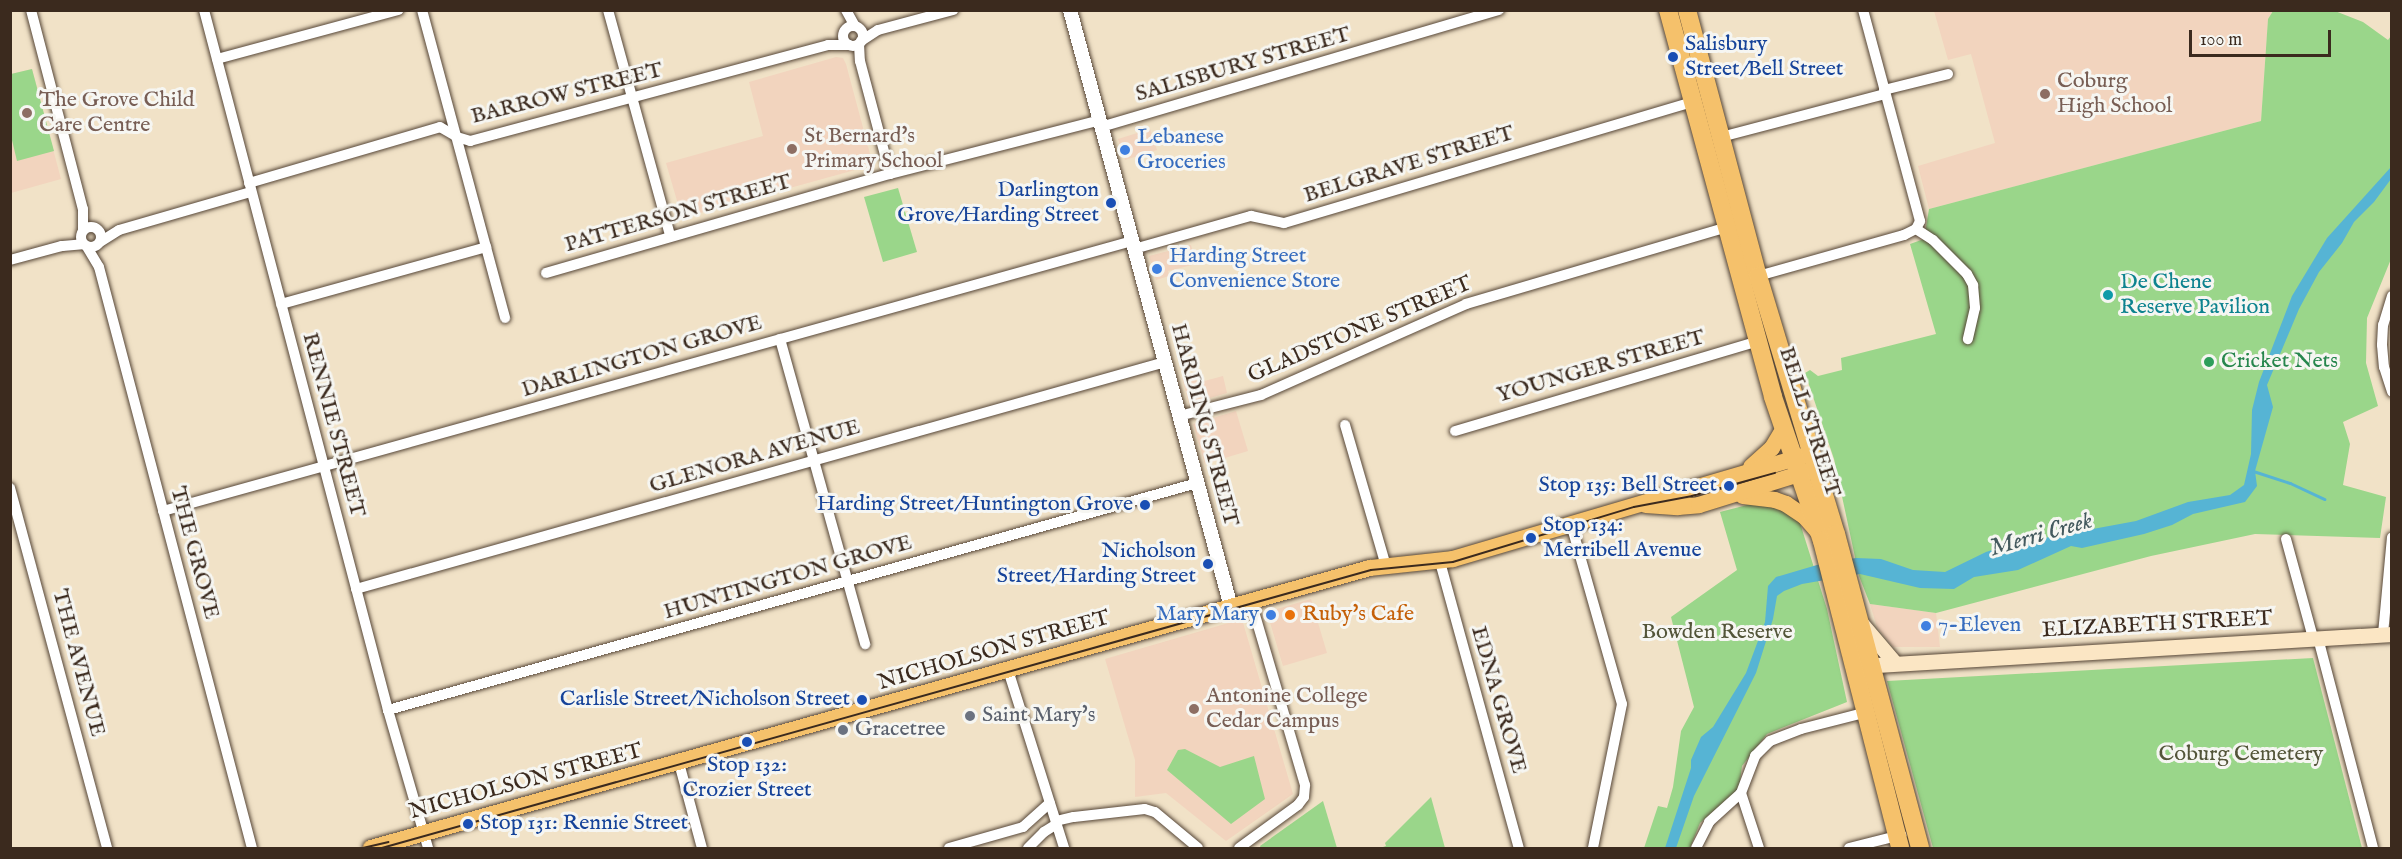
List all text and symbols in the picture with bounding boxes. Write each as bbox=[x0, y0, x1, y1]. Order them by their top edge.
scale bar bbox=[2192, 18, 2334, 56]
street label: SALISBURY STREET bbox=[1133, 22, 1353, 108]
text: 100 m bbox=[2200, 29, 2242, 52]
place label: Salisbury Street/Bell Street bbox=[1685, 31, 1843, 82]
marker: Salisbury Street/Bell Street bbox=[1666, 50, 1680, 64]
street label: BARROW STREET bbox=[468, 57, 666, 131]
place label: Coburg High School bbox=[2057, 68, 2172, 119]
place label: The Grove Child Care Centre bbox=[39, 87, 194, 138]
marker: Coburg High School bbox=[2038, 87, 2052, 101]
marker: The Grove Child Care Centre bbox=[20, 106, 34, 120]
street label: BELGRAVE STREET bbox=[1301, 120, 1517, 210]
place label: St Bernard's Primary School bbox=[804, 123, 943, 174]
place label: Lebanese Groceries bbox=[1137, 124, 1226, 176]
marker: St Bernard's Primary School bbox=[785, 142, 799, 156]
marker: Lebanese Groceries bbox=[1118, 143, 1132, 157]
street label: PATTERSON STREET bbox=[562, 169, 794, 259]
place label: Darlington Grove/Harding Street bbox=[897, 177, 1099, 228]
marker: Darlington Grove/Harding Street bbox=[1104, 196, 1118, 210]
place label: Harding Street Convenience Store bbox=[1169, 243, 1340, 294]
marker: Harding Street Convenience Store bbox=[1150, 262, 1164, 276]
place label: De Chene Reserve Pavilion bbox=[2120, 269, 2270, 320]
street label: GLADSTONE STREET bbox=[1244, 271, 1476, 389]
marker: De Chene Reserve Pavilion bbox=[2101, 288, 2115, 302]
street label: DARLINGTON GROVE bbox=[519, 310, 765, 404]
street label: HARDING STREET bbox=[1164, 321, 1244, 529]
street label: YOUNGER STREET bbox=[1494, 325, 1708, 409]
street label: RENNIE STREET bbox=[296, 330, 370, 520]
street label: BELL STREET bbox=[1772, 344, 1846, 500]
place label: Cricket Nets bbox=[2221, 349, 2338, 375]
marker: Cricket Nets bbox=[2202, 355, 2216, 369]
street label: GLENORA AVENUE bbox=[647, 414, 863, 500]
place label: Stop 135: Bell Street bbox=[1538, 473, 1717, 499]
marker: Stop 135: Bell Street bbox=[1722, 479, 1736, 493]
street label: THE GROVE bbox=[164, 484, 224, 622]
place label: Harding Street/Huntington Grove bbox=[817, 492, 1133, 518]
marker: Harding Street/Huntington Grove bbox=[1138, 498, 1152, 512]
water label: Merri Creek bbox=[1986, 507, 2096, 563]
place label: Stop 134: Merribell Avenue bbox=[1543, 512, 1701, 564]
street label: HUNTINGTON GROVE bbox=[661, 530, 915, 626]
marker: Stop 134: Merribell Avenue bbox=[1524, 531, 1538, 545]
place label: Nicholson Street/Harding Street bbox=[997, 538, 1196, 590]
marker: Nicholson Street/Harding Street bbox=[1201, 557, 1215, 571]
street label: THE AVENUE bbox=[46, 586, 110, 740]
place label: Mary Mary bbox=[1156, 602, 1259, 628]
place label: Ruby's Cafe bbox=[1302, 602, 1414, 628]
street label: NICHOLSON STREET bbox=[875, 605, 1113, 697]
street label: ELIZABETH STREET bbox=[2041, 606, 2273, 644]
marker: Mary Mary bbox=[1264, 608, 1278, 622]
marker: Ruby's Cafe bbox=[1283, 608, 1297, 622]
place label: 7-Eleven bbox=[1938, 613, 2021, 639]
marker: 7-Eleven bbox=[1919, 619, 1933, 633]
park label: Bowden Reserve bbox=[1641, 620, 1793, 646]
street label: EDNA GROVE bbox=[1464, 623, 1532, 777]
place label: Antonine College Cedar Campus bbox=[1206, 683, 1368, 734]
place label: Carlisle Street/Nicholson Street bbox=[560, 687, 850, 713]
marker: Carlisle Street/Nicholson Street bbox=[855, 693, 869, 707]
marker: Antonine College Cedar Campus bbox=[1187, 702, 1201, 716]
place label: Saint Mary's bbox=[982, 703, 1095, 729]
marker: Saint Mary's bbox=[963, 709, 977, 723]
place label: Gracetree bbox=[855, 717, 945, 743]
marker: Gracetree bbox=[836, 723, 850, 737]
marker: Stop 132: Crozier Street bbox=[740, 735, 754, 749]
street label: NICHOLSON STREET bbox=[407, 738, 645, 826]
park label: Coburg Cemetery bbox=[2159, 742, 2323, 768]
place label: Stop 132: Crozier Street bbox=[682, 752, 812, 804]
place label: Stop 131: Rennie Street bbox=[480, 811, 688, 837]
marker: Stop 131: Rennie Street bbox=[461, 817, 475, 831]

